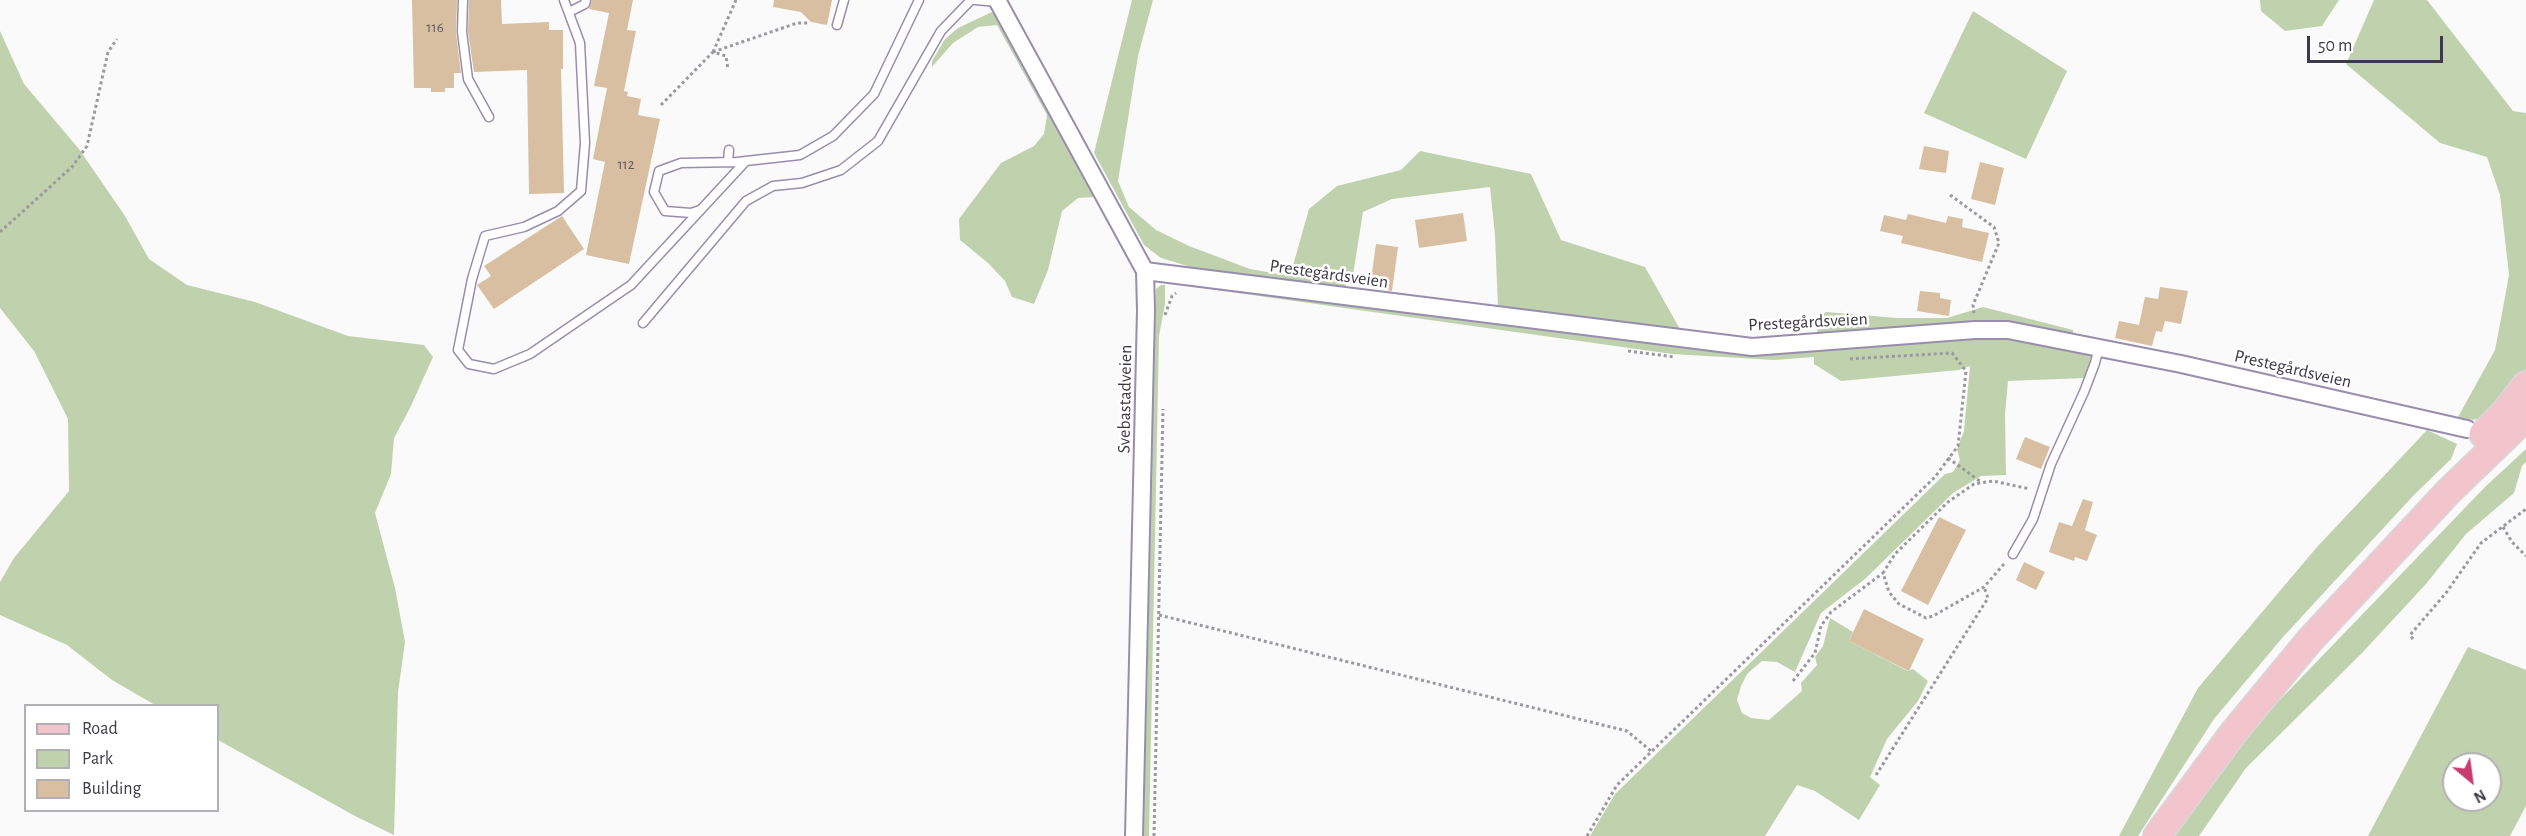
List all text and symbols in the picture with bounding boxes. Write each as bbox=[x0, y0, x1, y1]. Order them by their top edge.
house number: 116 bbox=[426, 18, 444, 36]
scale bar bbox=[2310, 24, 2446, 62]
text: 50 m bbox=[2318, 37, 2352, 55]
house number: 112 bbox=[617, 155, 635, 173]
street label: Prestegårdsveien bbox=[1268, 255, 1390, 293]
street label: Prestegårdsveien bbox=[1748, 308, 1868, 336]
street label: Svebastadveien bbox=[1113, 344, 1137, 454]
street label: Prestegårdsveien bbox=[2232, 345, 2354, 393]
legend bbox=[24, 704, 219, 812]
text: Road bbox=[82, 720, 118, 738]
text: Park bbox=[82, 750, 113, 768]
north arrow bbox=[2442, 752, 2502, 812]
text: Building bbox=[82, 780, 141, 798]
text: N bbox=[2471, 786, 2489, 806]

